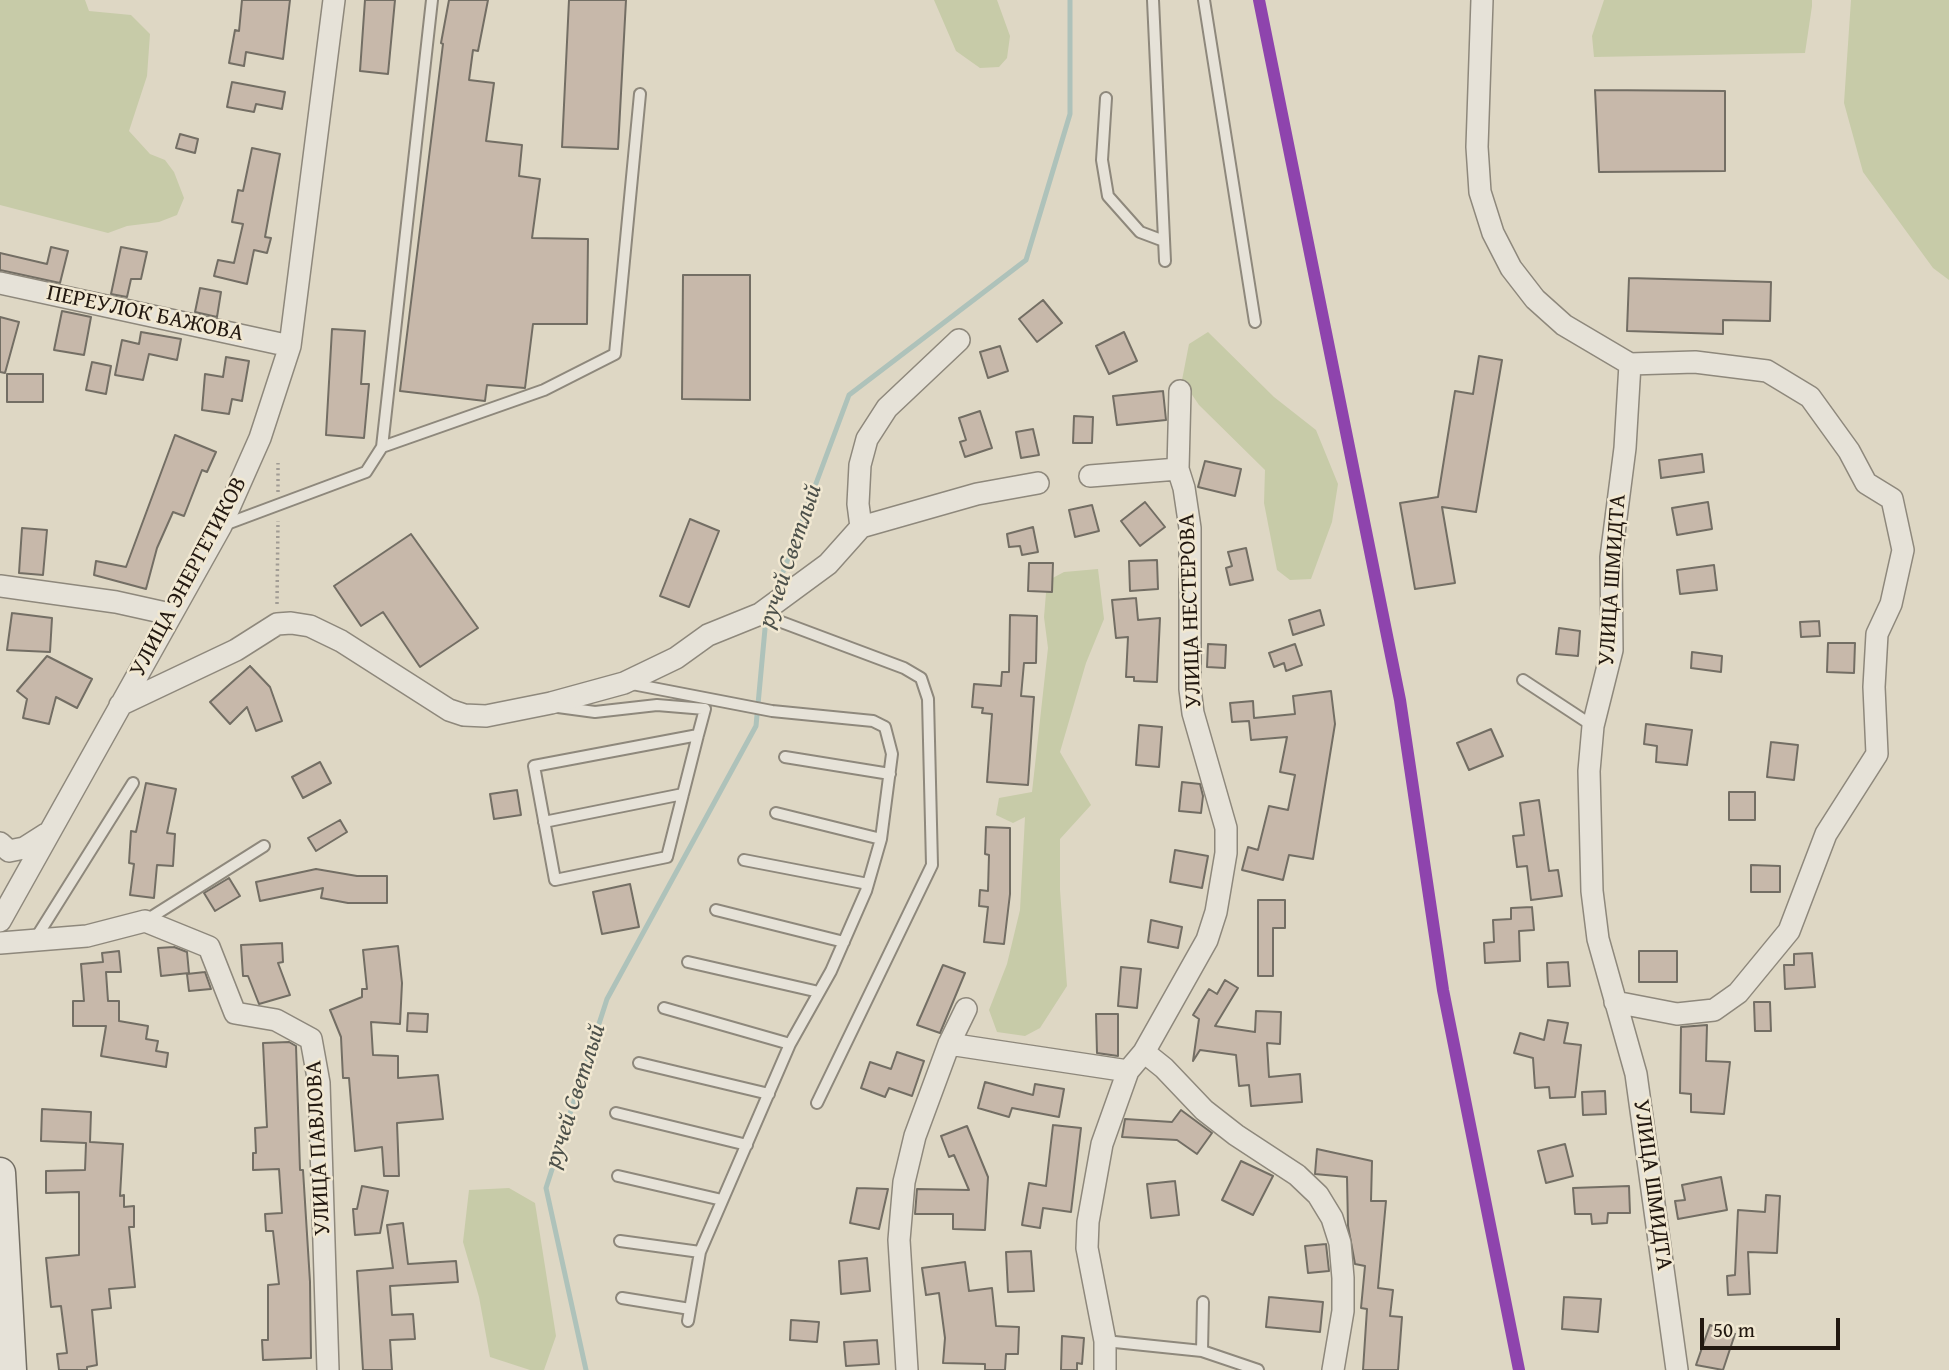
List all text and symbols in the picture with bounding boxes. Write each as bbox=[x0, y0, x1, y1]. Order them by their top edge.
street label: ПЕРЕУЛОК БАЖОВА bbox=[44, 280, 246, 348]
street label: УЛИЦА ЭНЕРГЕТИКОВ bbox=[125, 472, 253, 682]
water label: ручей Светлый bbox=[753, 480, 829, 632]
street label: УЛИЦА ШМИДТА bbox=[1593, 493, 1633, 667]
street label: УЛИЦА НЕСТЕРОВА bbox=[1174, 513, 1208, 709]
water label: ручей Светлый bbox=[539, 1020, 613, 1172]
street label: УЛИЦА ПАВЛОВА bbox=[301, 1060, 337, 1236]
street label: УЛИЦА ШМИДТА bbox=[1626, 1098, 1678, 1272]
scale bar bbox=[1704, 1304, 1844, 1348]
text: 50 m bbox=[1713, 1314, 1755, 1345]

